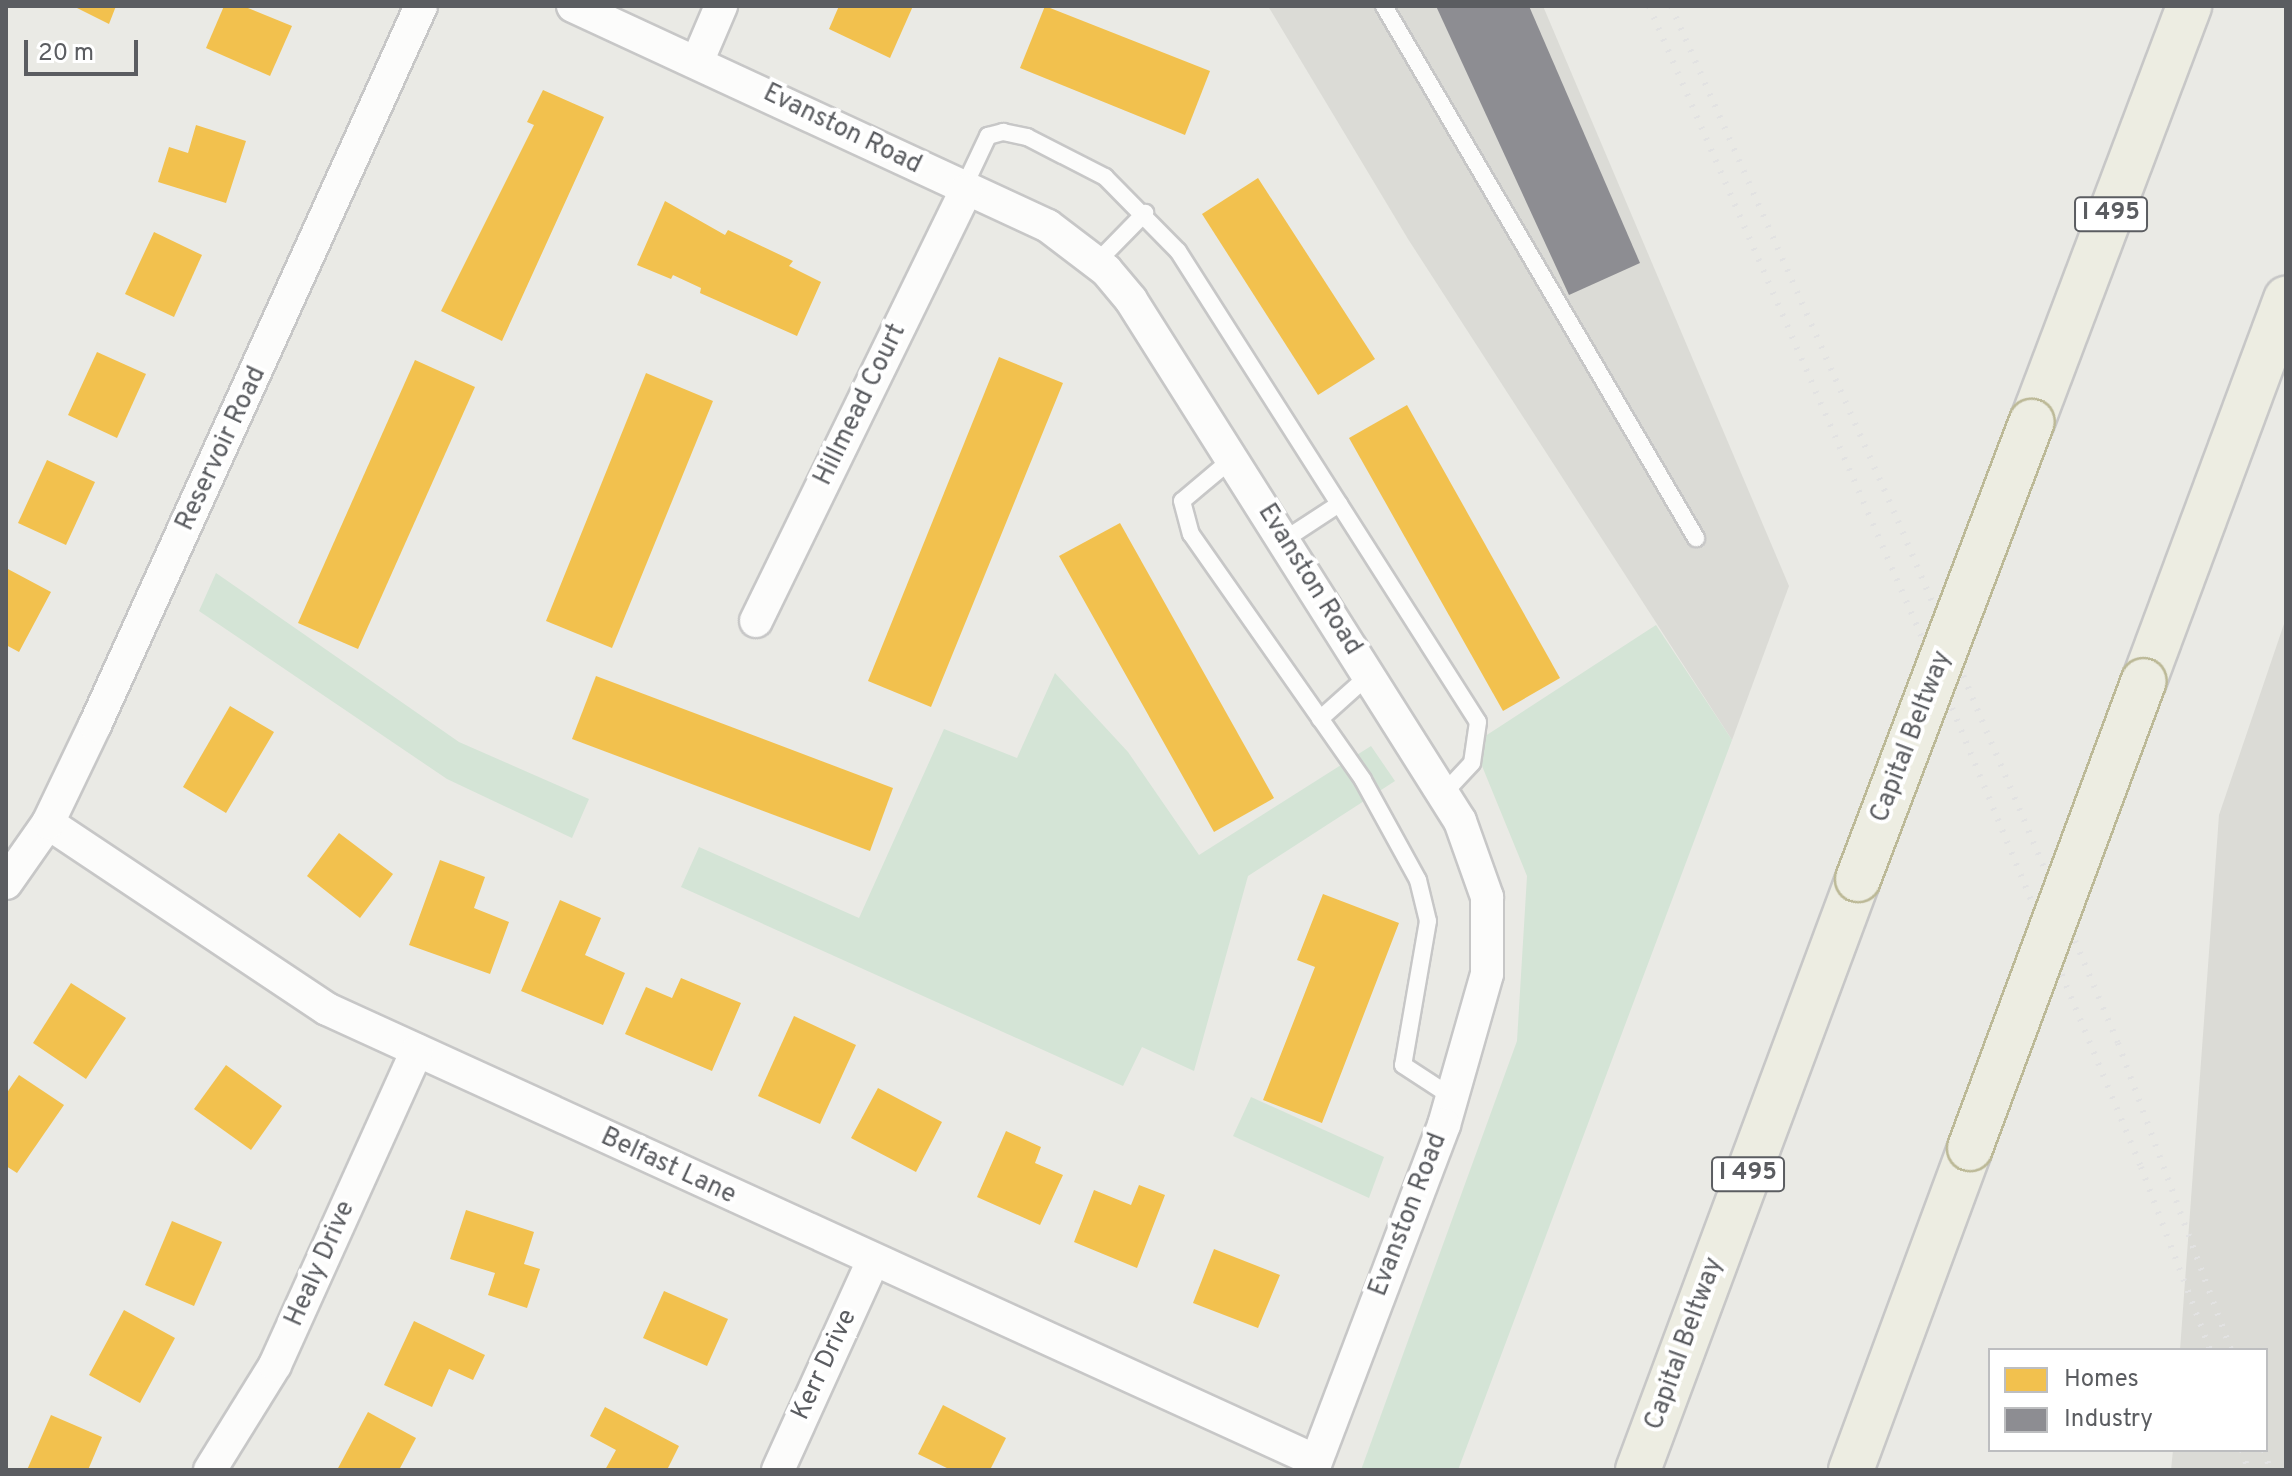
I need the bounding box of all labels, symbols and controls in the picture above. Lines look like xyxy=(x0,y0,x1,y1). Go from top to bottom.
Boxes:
scale bar xyxy=(28,24,142,74)
text: 20 m xyxy=(38,39,94,69)
street label: Evanston Road xyxy=(758,78,926,182)
road number: I 495 xyxy=(2073,194,2149,234)
street label: Hillmead Court xyxy=(808,319,914,491)
street label: Reservoir Road xyxy=(170,362,274,536)
street label: Evanston Road xyxy=(1250,499,1368,661)
street label: Capital Beltway xyxy=(1865,647,1959,827)
street label: Belfast Lane xyxy=(595,1122,741,1212)
street label: Evanston Road xyxy=(1364,1129,1454,1301)
road number: I 495 xyxy=(1710,1154,1786,1194)
street label: Healy Drive xyxy=(279,1196,363,1332)
street label: Capital Beltway xyxy=(1639,1253,1731,1435)
street label: Kerr Drive xyxy=(786,1305,864,1425)
legend xyxy=(1988,1348,2268,1452)
text: Homes xyxy=(2064,1365,2139,1395)
text: Industry xyxy=(2064,1405,2153,1435)

